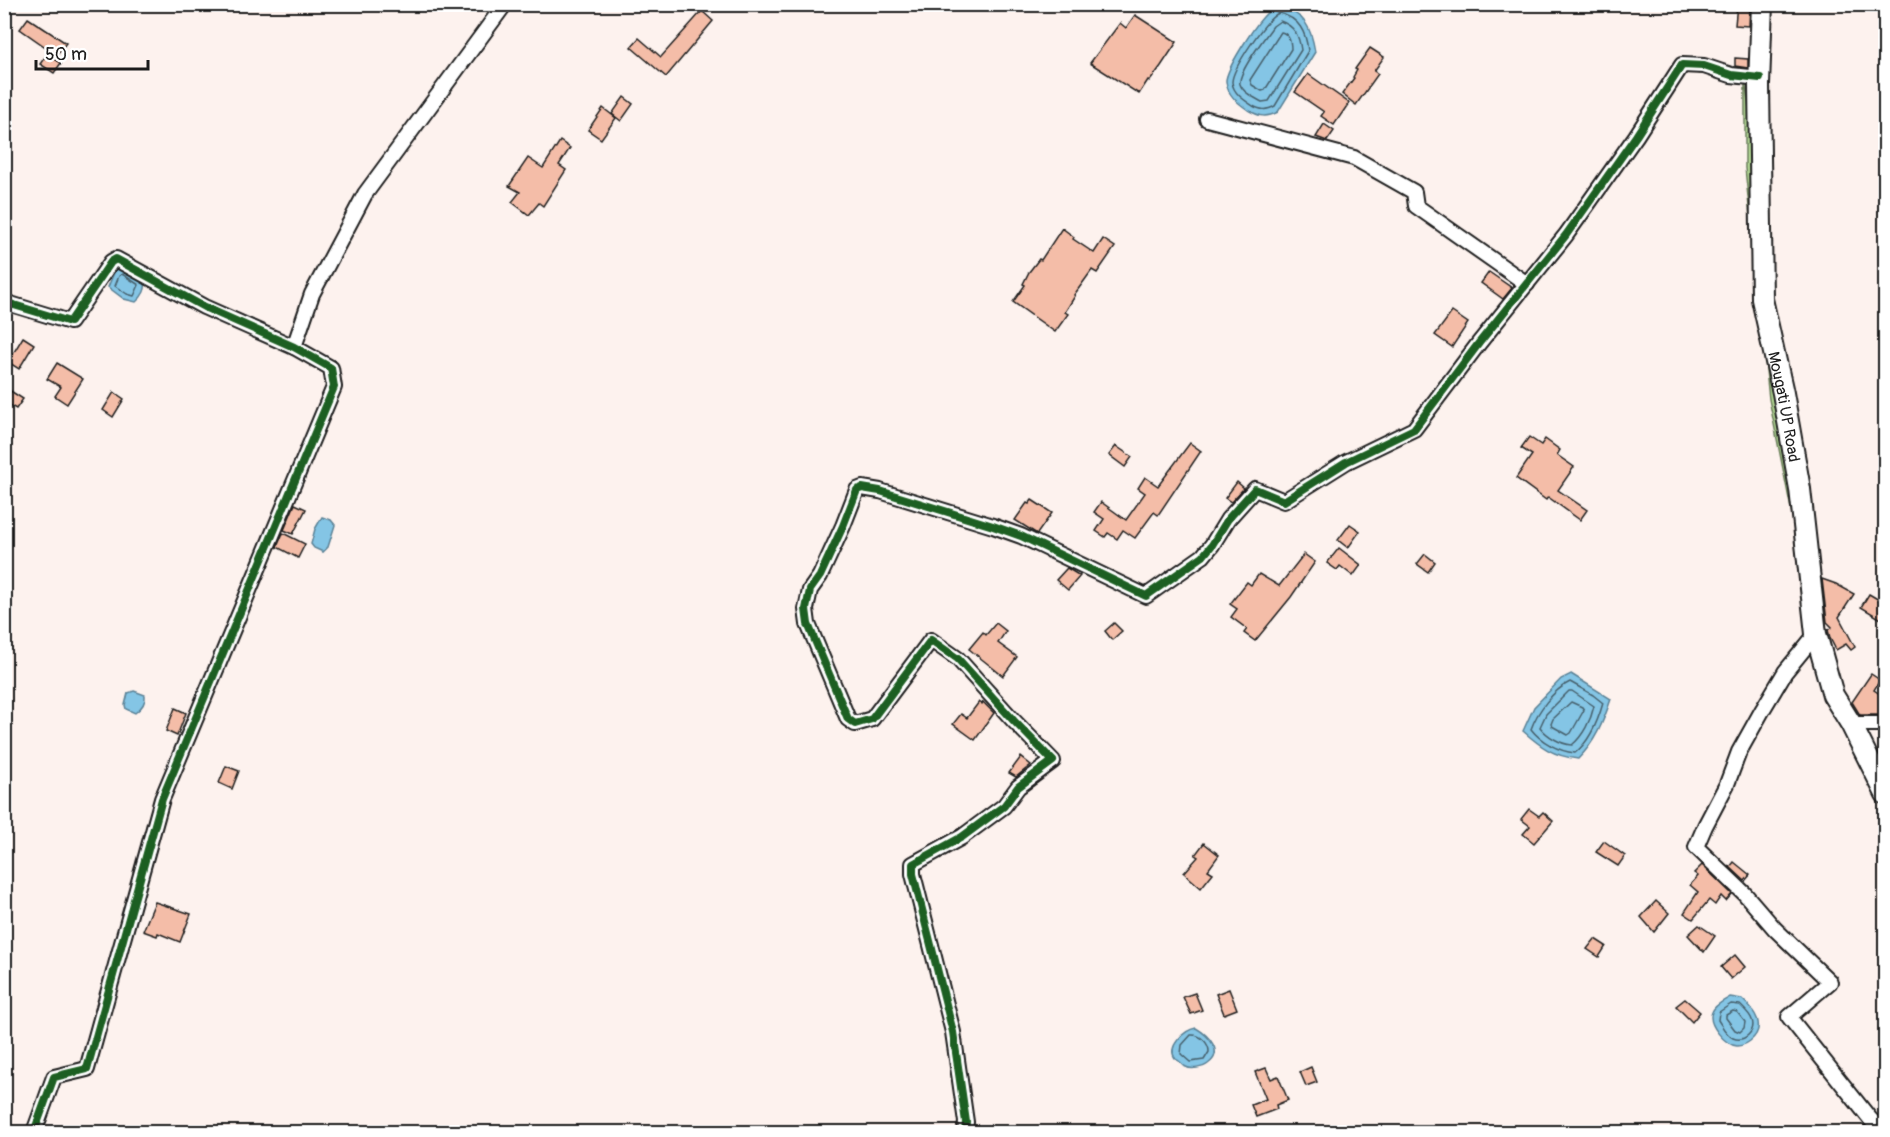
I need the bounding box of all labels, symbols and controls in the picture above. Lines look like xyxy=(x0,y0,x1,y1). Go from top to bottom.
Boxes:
scale bar xyxy=(36,33,148,71)
text: 50 m xyxy=(45,43,87,66)
street label: Mougati UP Road xyxy=(1763,350,1804,464)

